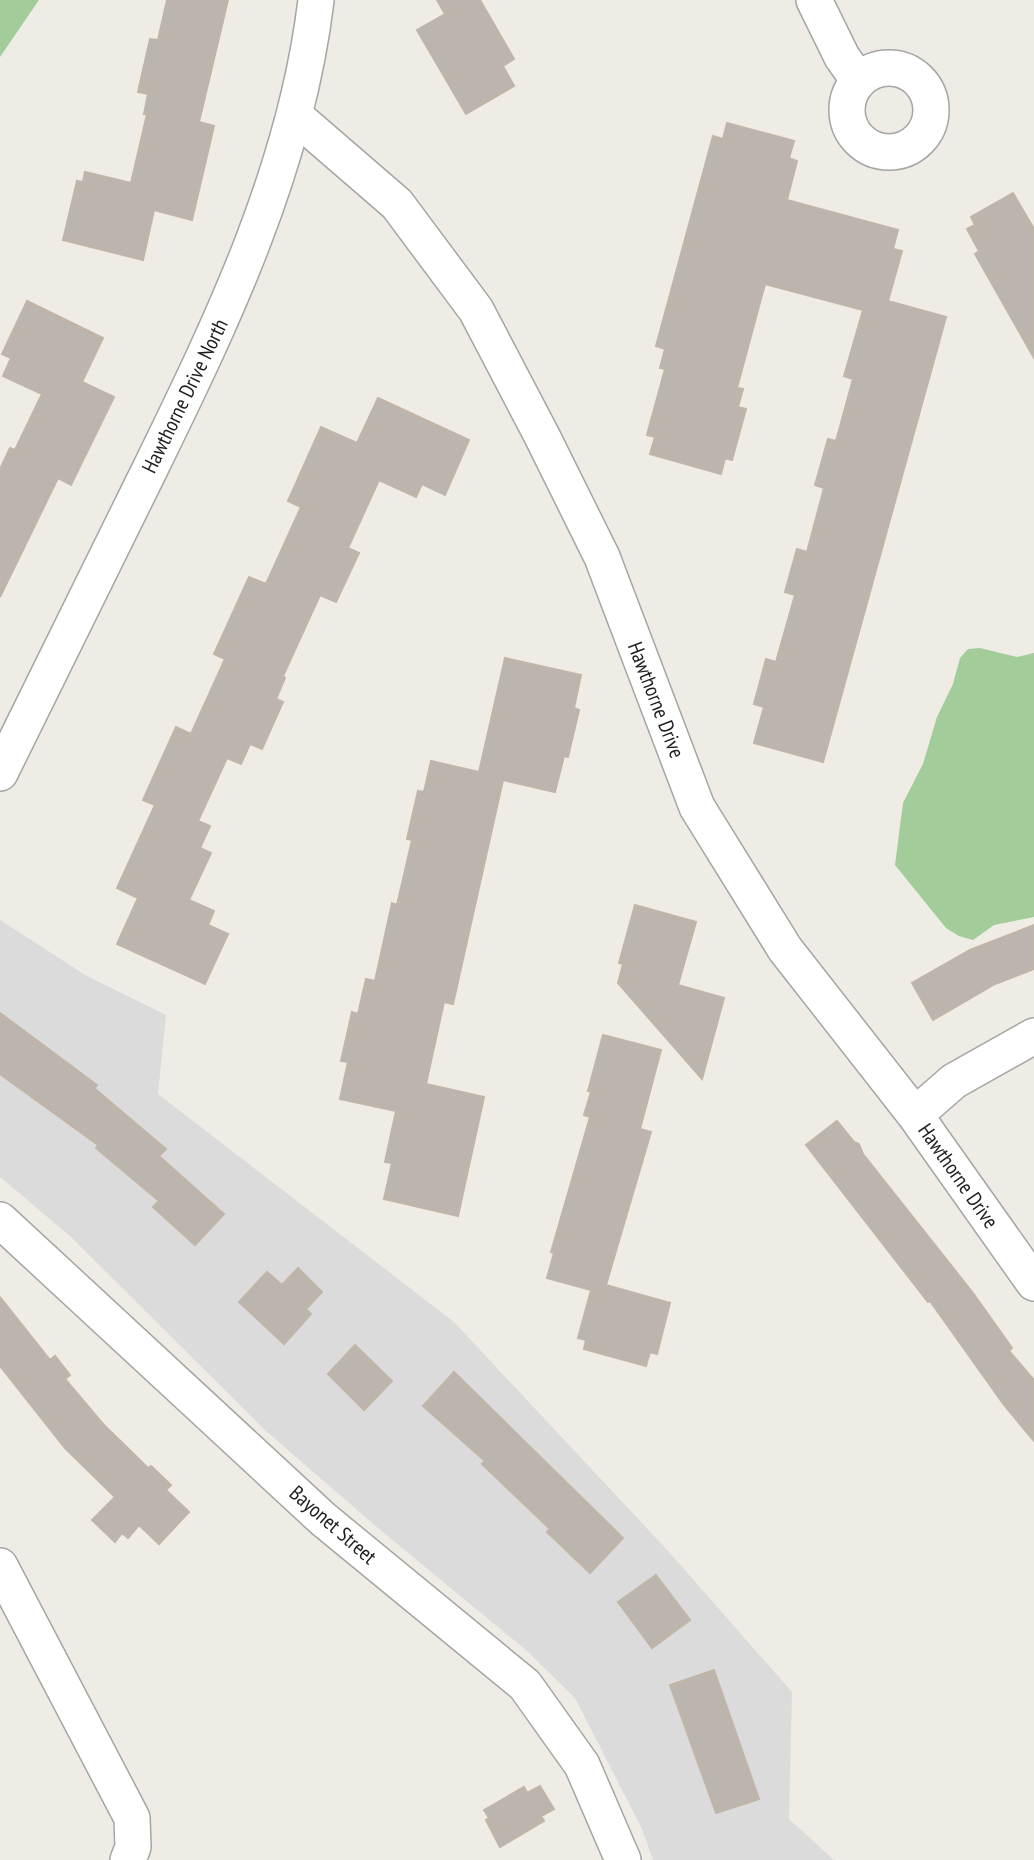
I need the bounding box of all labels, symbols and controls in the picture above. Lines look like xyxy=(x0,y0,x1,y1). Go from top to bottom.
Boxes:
street label: Hawthorne Drive North xyxy=(135,314,234,477)
street label: Hawthorne Drive xyxy=(622,638,691,762)
street label: Hawthorne Drive xyxy=(912,1118,1005,1234)
street label: Bayonet Street xyxy=(284,1479,383,1570)

